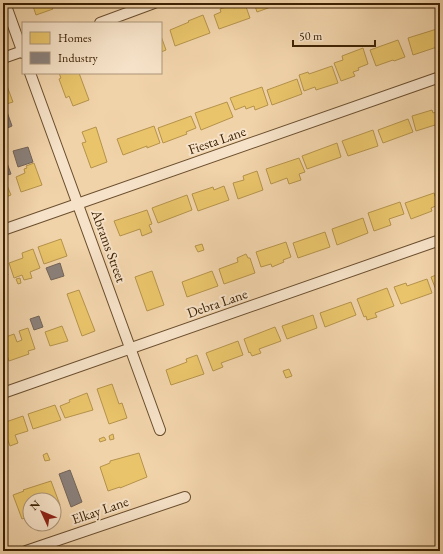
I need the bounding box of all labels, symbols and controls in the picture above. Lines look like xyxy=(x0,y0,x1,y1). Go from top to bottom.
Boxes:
legend xyxy=(22,22,162,74)
scale bar xyxy=(293,22,375,48)
text: 50 m xyxy=(299,28,323,44)
text: Homes xyxy=(58,30,92,46)
text: Industry xyxy=(58,50,98,66)
street label: Fiesta Lane xyxy=(186,122,249,158)
street label: Abrams Street xyxy=(87,206,131,285)
street label: Debra Lane xyxy=(184,284,250,322)
north arrow xyxy=(22,492,62,532)
street label: Elkay Lane xyxy=(69,492,131,528)
text: N xyxy=(27,497,43,513)

